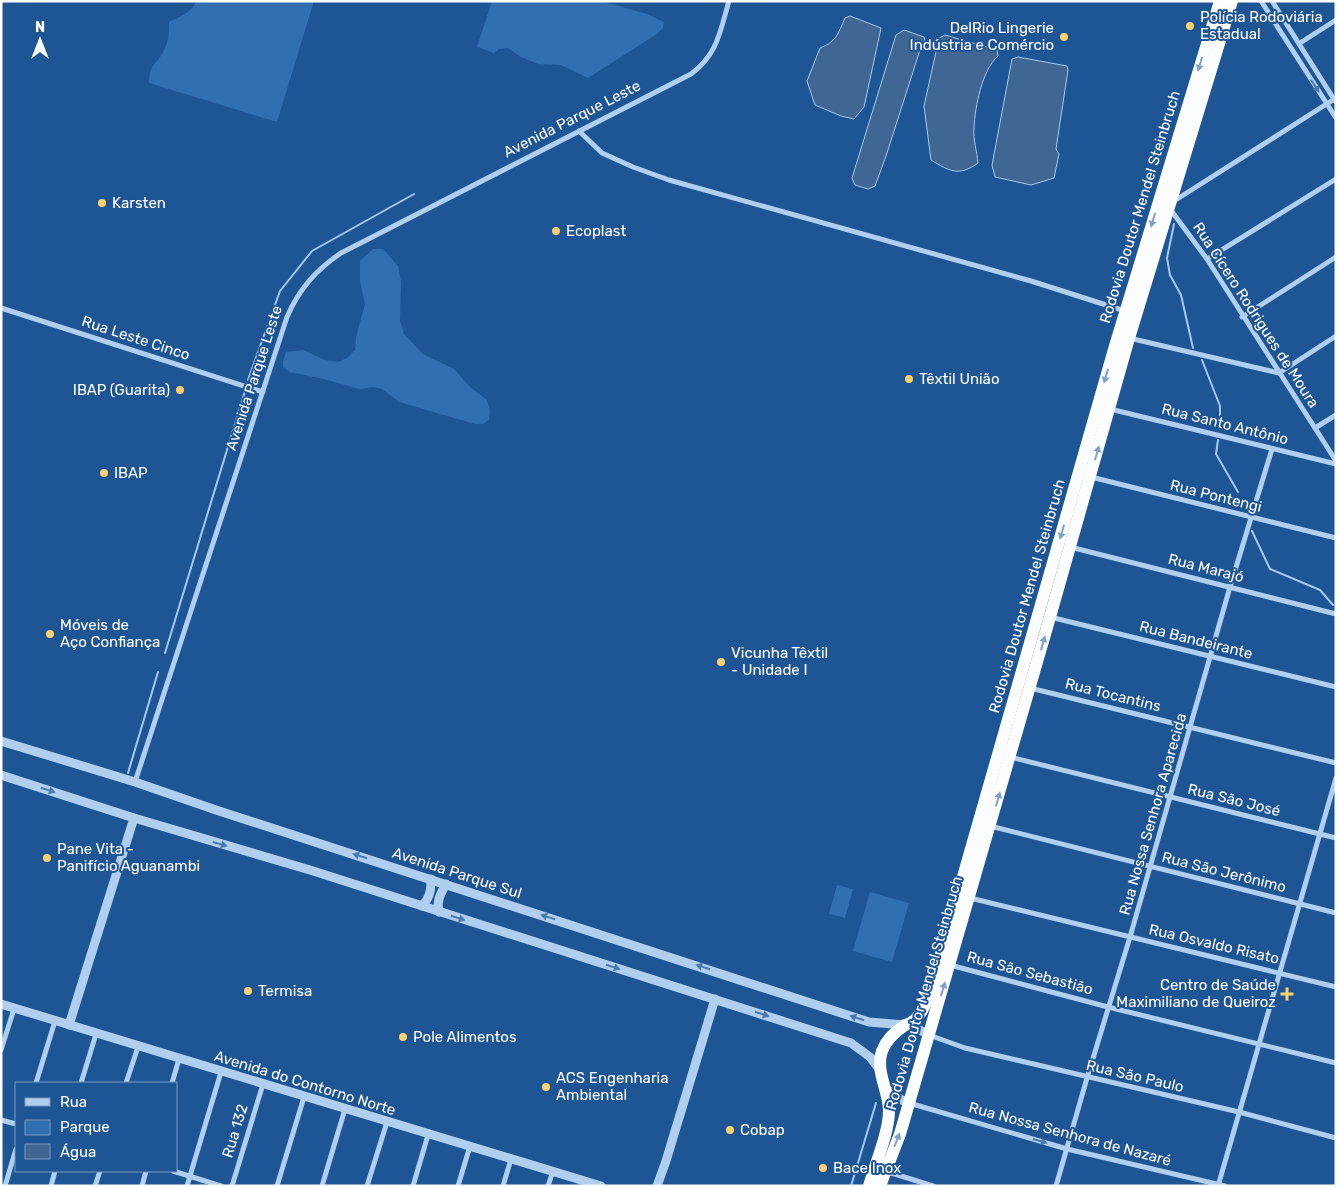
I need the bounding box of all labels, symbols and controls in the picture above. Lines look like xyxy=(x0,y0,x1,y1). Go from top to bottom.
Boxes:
place label: Polícia Rodoviária Estadual xyxy=(1200,8,1323,43)
north arrow xyxy=(15,15,65,65)
text: N xyxy=(35,19,45,36)
place label: DelRio Lingerie Indústria e Comércio xyxy=(910,19,1054,54)
marker: Polícia Rodoviária Estadual xyxy=(1184,20,1196,32)
marker: DelRio Lingerie Indústria e Comércio xyxy=(1058,31,1070,43)
one-way arrow xyxy=(1195,57,1203,72)
street label: Avenida Parque Leste xyxy=(500,77,644,161)
one-way arrow xyxy=(1311,80,1320,93)
street label: Rodovia Doutor Mendel Steinbruch xyxy=(1096,88,1184,326)
place label: Karsten xyxy=(112,194,166,212)
marker: Karsten xyxy=(96,197,108,209)
one-way arrow xyxy=(1148,213,1156,228)
street label: Rua Cícero Rodrigues de Moura xyxy=(1189,219,1323,411)
place label: Ecoplast xyxy=(566,222,626,240)
marker: Ecoplast xyxy=(550,225,562,237)
street label: Avenida Parque Leste xyxy=(222,303,286,453)
street label: Rua Leste Cinco xyxy=(80,312,192,364)
one-way arrow xyxy=(1102,368,1110,383)
place label: Têxtil União xyxy=(919,370,1000,388)
marker: Têxtil União xyxy=(903,373,915,385)
place label: IBAP (Guarita) xyxy=(73,381,170,399)
marker: IBAP (Guarita) xyxy=(174,384,186,396)
street label: Rua Santo Antônio xyxy=(1160,400,1290,448)
one-way arrow xyxy=(1093,445,1101,460)
place label: IBAP xyxy=(114,464,148,482)
marker: IBAP xyxy=(98,467,110,479)
street label: Rua Pontengi xyxy=(1168,476,1264,516)
street label: Rodovia Doutor Mendel Steinbruch xyxy=(985,477,1069,715)
one-way arrow xyxy=(1057,525,1065,540)
street label: Rua Marajó xyxy=(1166,550,1246,586)
place label: Móveis de Aço Confiança xyxy=(60,616,160,651)
street label: Rua Bandeirante xyxy=(1137,617,1255,663)
marker: Móveis de Aço Confiança xyxy=(44,628,56,640)
one-way arrow xyxy=(1039,635,1047,650)
place label: Vicunha Têxtil - Unidade I xyxy=(731,644,828,679)
marker: Vicunha Têxtil - Unidade I xyxy=(715,656,727,668)
street label: Rua Tocantins xyxy=(1063,674,1163,716)
street label: Rua Nossa Senhora Aparecida xyxy=(1116,711,1190,917)
street label: Rua São José xyxy=(1186,780,1282,820)
one-way arrow xyxy=(40,787,55,795)
one-way arrow xyxy=(994,791,1002,806)
place label: Pane Vita - Panifício Aguanambi xyxy=(57,840,200,875)
one-way arrow xyxy=(212,840,227,848)
street label: Avenida Parque Sul xyxy=(390,844,524,902)
street label: Rua São Jerônimo xyxy=(1160,848,1288,896)
marker: Pane Vita - Panifício Aguanambi xyxy=(41,852,53,864)
one-way arrow xyxy=(353,852,368,859)
street label: Rodovia Doutor Mendel Steinbruch xyxy=(882,874,966,1112)
one-way arrow xyxy=(541,912,556,920)
one-way arrow xyxy=(451,914,466,922)
street label: Rua Osvaldo Risato xyxy=(1147,920,1281,968)
street label: Rua São Sebastião xyxy=(965,948,1095,998)
one-way arrow xyxy=(606,963,621,971)
one-way arrow xyxy=(695,963,710,971)
place label: Centro de Saúde Maximiliano de Queiroz xyxy=(1116,976,1276,1011)
one-way arrow xyxy=(940,981,947,996)
place label: Termisa xyxy=(258,982,312,1000)
marker: Termisa xyxy=(242,985,254,997)
marker: Centro de Saúde Maximiliano de Queiroz xyxy=(1280,987,1294,1001)
one-way arrow xyxy=(754,1011,769,1018)
one-way arrow xyxy=(849,1014,864,1022)
place label: Pole Alimentos xyxy=(413,1028,517,1046)
marker: Pole Alimentos xyxy=(397,1031,409,1043)
street label: Avenida do Contorno Norte xyxy=(212,1047,398,1119)
street label: Rua São Paulo xyxy=(1084,1056,1186,1096)
place label: ACS Engenharia Ambiental xyxy=(556,1069,669,1104)
marker: ACS Engenharia Ambiental xyxy=(540,1081,552,1093)
legend xyxy=(15,1082,178,1172)
text: Rua xyxy=(60,1093,87,1111)
street label: Rua Nossa Senhora de Nazaré xyxy=(967,1098,1173,1170)
street label: Rua 132 xyxy=(218,1102,252,1160)
text: Parque xyxy=(60,1118,110,1136)
place label: Cobap xyxy=(740,1121,785,1139)
marker: Cobap xyxy=(724,1124,736,1136)
one-way arrow xyxy=(894,1133,902,1147)
one-way arrow xyxy=(1033,1137,1048,1145)
text: Água xyxy=(60,1143,96,1161)
place label: Bace Inox xyxy=(833,1159,901,1177)
marker: Bace Inox xyxy=(817,1162,829,1174)

